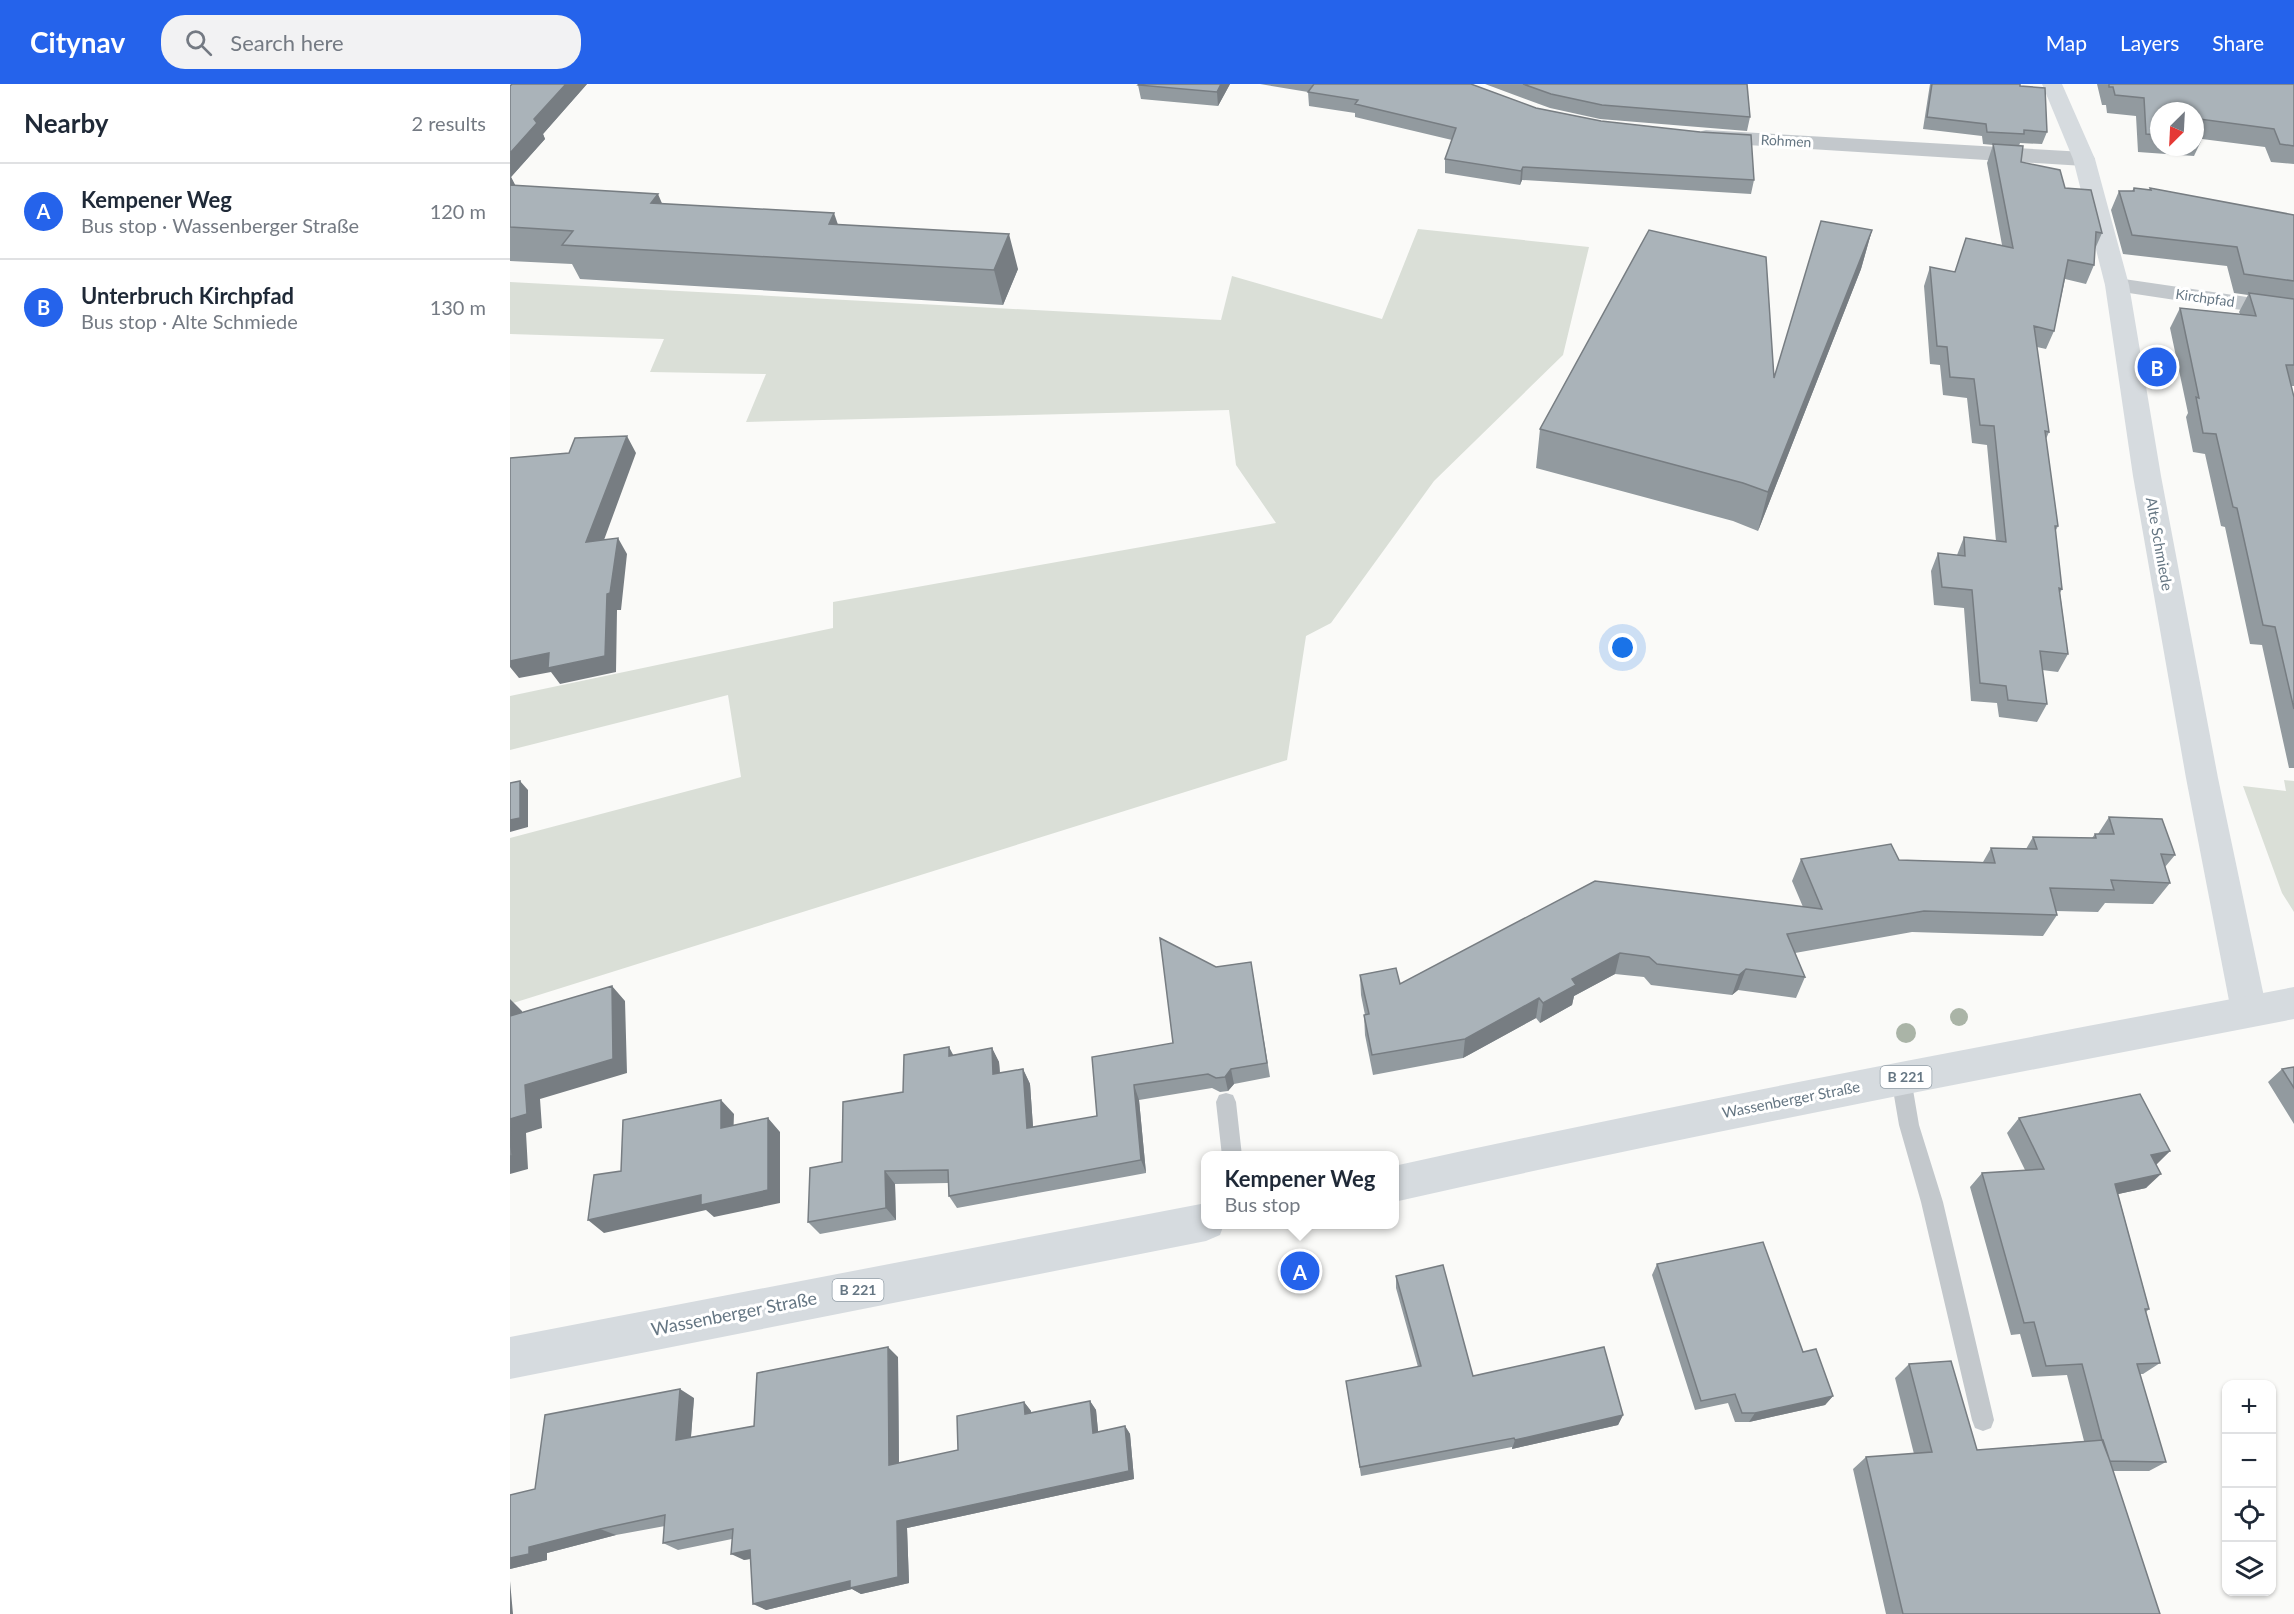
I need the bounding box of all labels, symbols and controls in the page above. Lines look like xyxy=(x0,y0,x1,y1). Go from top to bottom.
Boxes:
search box xyxy=(161,15,581,69)
text: Citynav xyxy=(30,25,125,59)
icon: search xyxy=(182,26,215,59)
text: Search here xyxy=(230,29,344,56)
text: Map xyxy=(2046,30,2087,55)
text: Layers xyxy=(2120,30,2179,55)
text: Share xyxy=(2212,30,2264,55)
north arrow xyxy=(2150,102,2204,156)
text: Nearby xyxy=(24,107,109,139)
text: 2 results xyxy=(411,111,486,135)
street label: Rohmen xyxy=(1760,131,1812,150)
text: Kempener Weg xyxy=(81,186,232,213)
text: A xyxy=(37,199,50,223)
text: 120 m xyxy=(430,199,486,223)
text: Bus stop · Wassenberger Straße xyxy=(81,213,359,237)
text: Unterbruch Kirchpfad xyxy=(81,282,294,309)
street label: Kirchpfad xyxy=(2175,285,2236,310)
text: B xyxy=(37,295,50,319)
text: 130 m xyxy=(430,295,486,319)
text: Bus stop · Alte Schmiede xyxy=(81,309,298,333)
pin: B xyxy=(2138,344,2176,390)
street label: Alte Schmiede xyxy=(2143,496,2177,592)
your location xyxy=(1608,633,1637,662)
road number: B 221 xyxy=(1880,1066,1932,1088)
street label: Wassenberger Straße xyxy=(1720,1077,1861,1121)
popup xyxy=(1201,1151,1399,1229)
text: Kempener Weg xyxy=(1225,1165,1375,1192)
text: Bus stop xyxy=(1225,1192,1301,1216)
pin: A xyxy=(1280,1248,1320,1294)
road number: B 221 xyxy=(832,1279,884,1301)
street label: Wassenberger Straße xyxy=(649,1286,818,1340)
map controls xyxy=(2222,1380,2276,1596)
button: + xyxy=(2222,1380,2276,1434)
button: − xyxy=(2222,1434,2276,1488)
button: locate xyxy=(2222,1488,2276,1542)
button: layers xyxy=(2222,1542,2276,1596)

